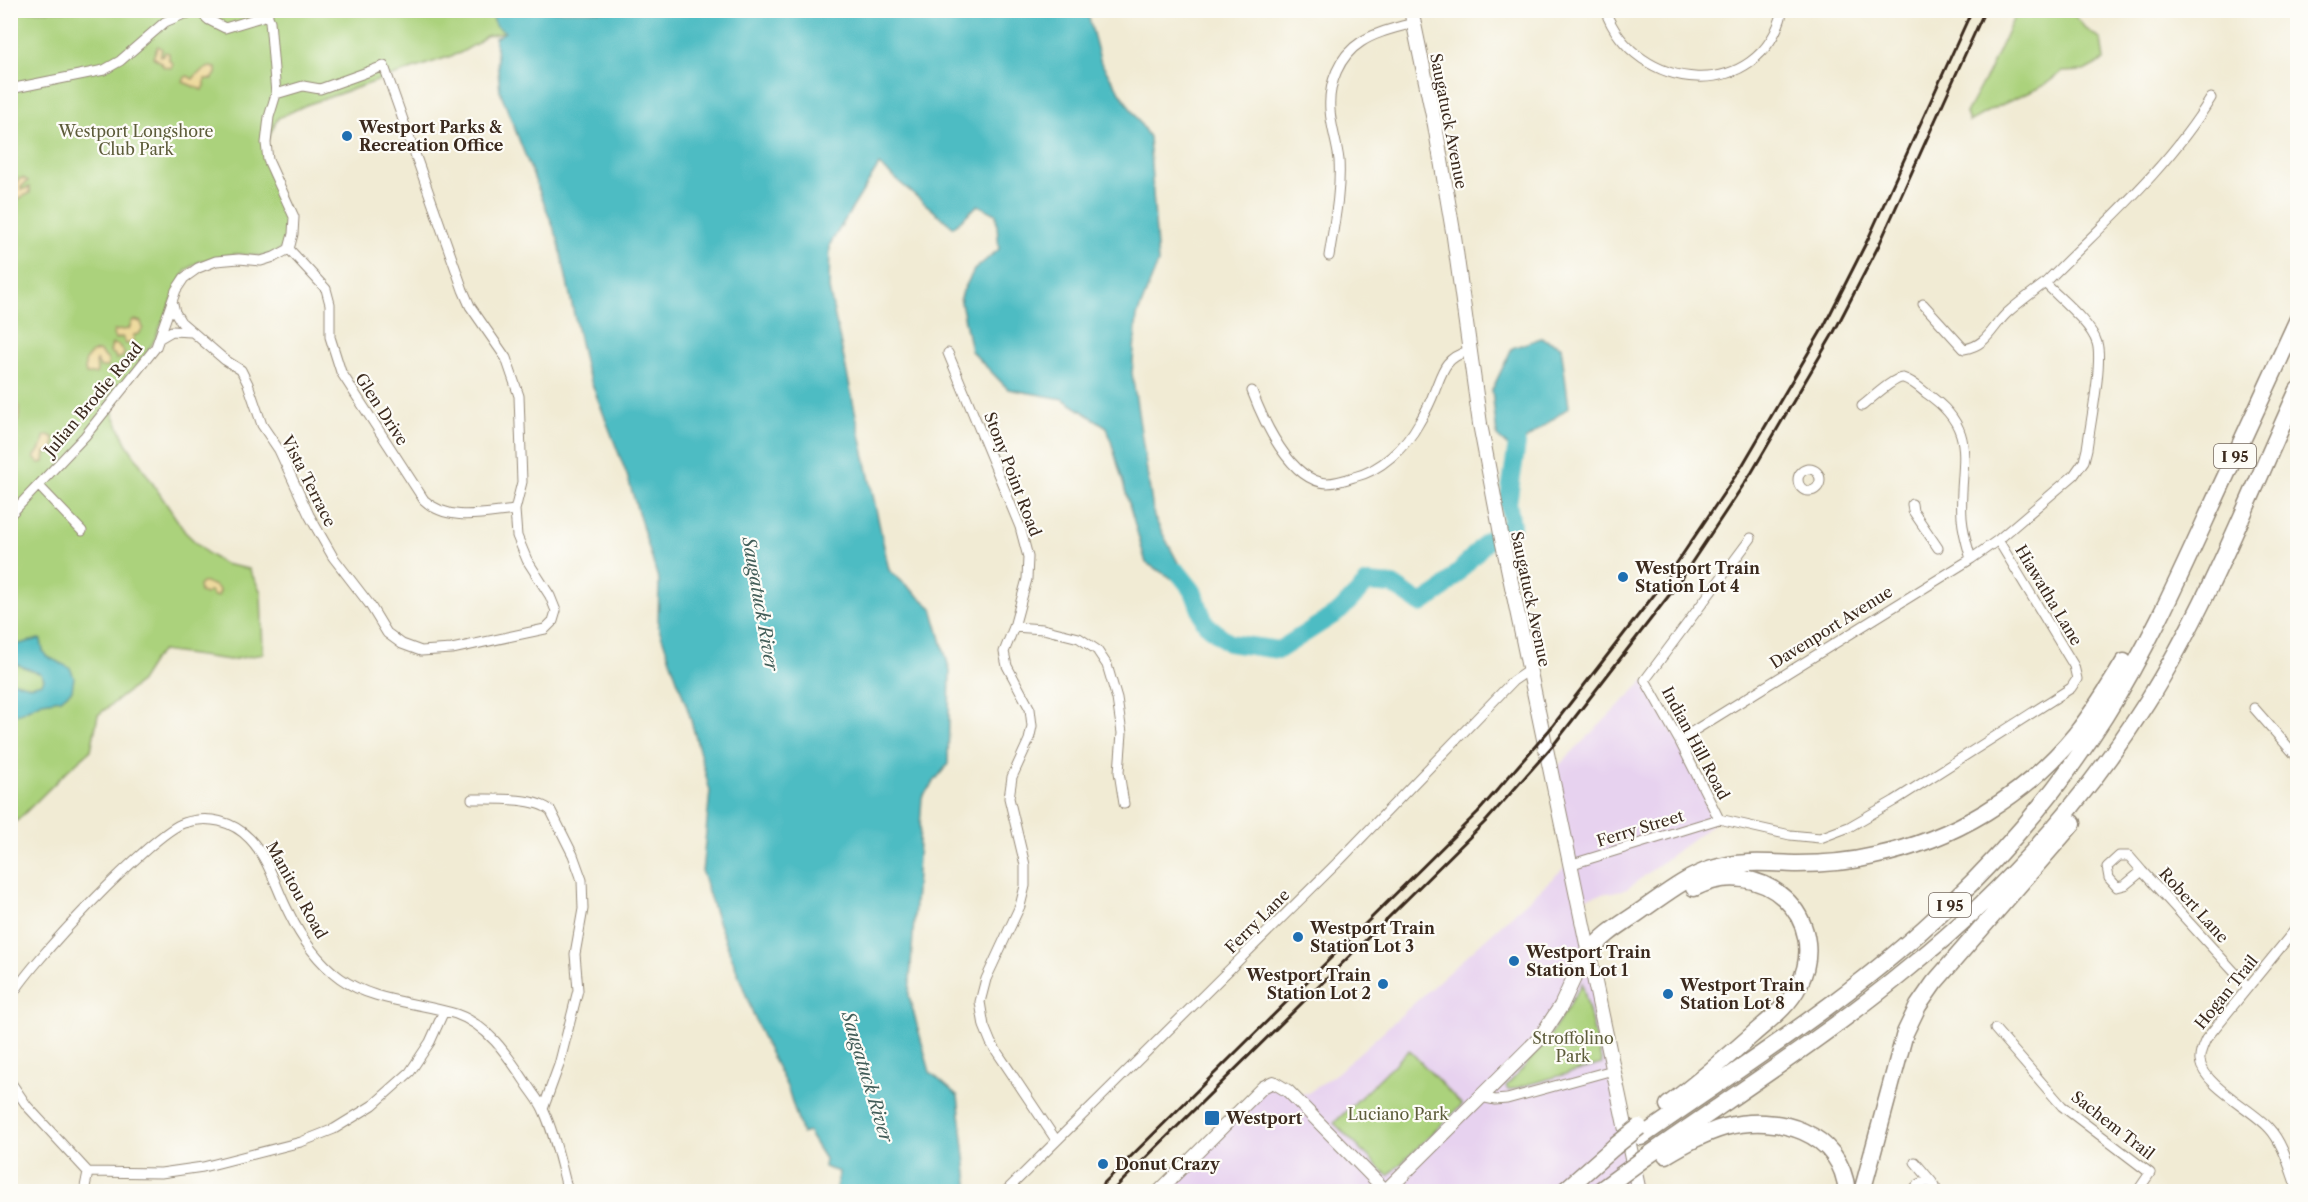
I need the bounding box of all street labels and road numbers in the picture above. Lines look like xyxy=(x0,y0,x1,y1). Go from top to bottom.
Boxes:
street label: Saugatuck Avenue xyxy=(1426,51,1472,191)
street label: Julian Brodie Road xyxy=(38,338,147,462)
street label: Glen Drive xyxy=(351,369,413,449)
street label: Stony Point Road xyxy=(980,409,1046,539)
street label: Vista Terrace xyxy=(277,431,341,530)
road number: I 95 xyxy=(2214,444,2256,468)
street label: Saugatuck Avenue xyxy=(1507,529,1555,669)
street label: Hiawatha Lane xyxy=(2011,541,2087,649)
street label: Davenport Avenue xyxy=(1766,581,1896,673)
street label: Indian Hill Road xyxy=(1658,683,1734,803)
street label: Ferry Street xyxy=(1594,805,1686,851)
street label: Manitou Road xyxy=(262,838,332,943)
street label: Robert Lane xyxy=(2155,863,2233,947)
street label: Ferry Lane xyxy=(1221,885,1293,957)
road number: I 95 xyxy=(1929,893,1971,917)
street label: Hogan Trail xyxy=(2190,951,2262,1033)
street label: Sachem Trail xyxy=(2068,1086,2159,1164)

